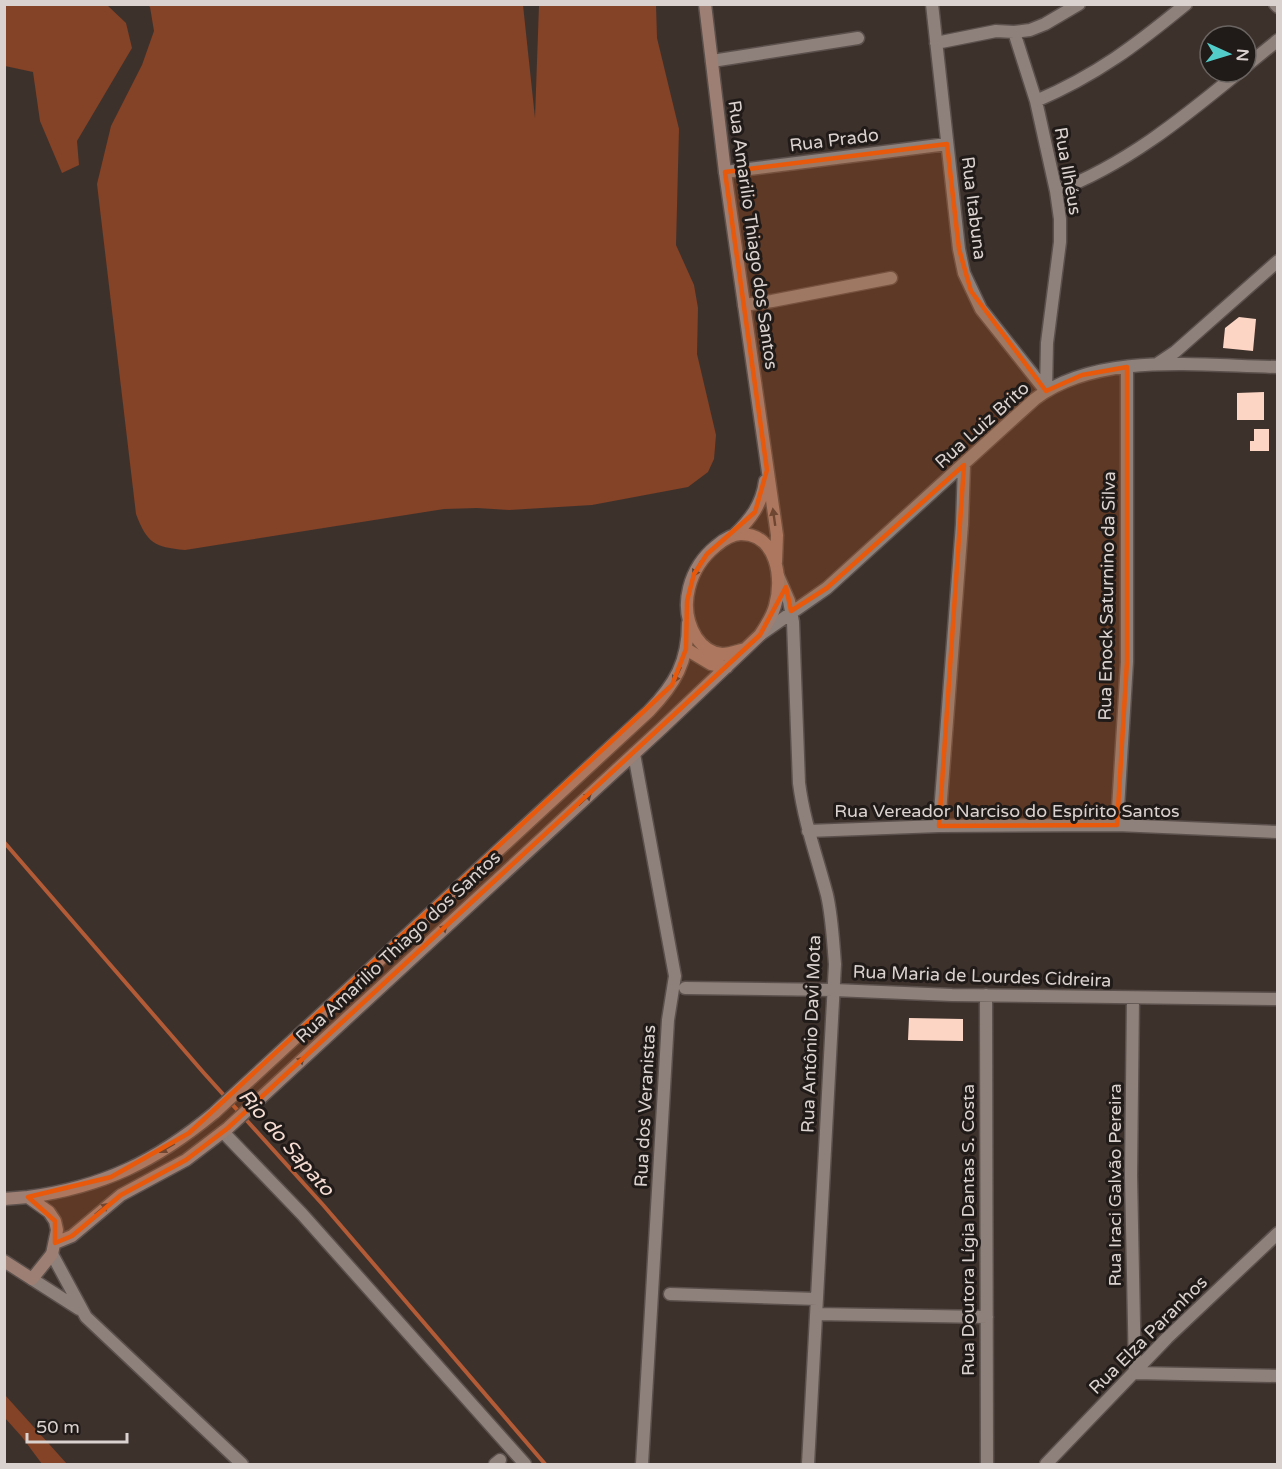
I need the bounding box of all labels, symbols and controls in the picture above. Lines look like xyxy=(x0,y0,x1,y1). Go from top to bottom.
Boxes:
north arrow xyxy=(1198,24,1258,84)
text: N xyxy=(1232,48,1252,62)
street label: Rua Amarilio Thiago dos Santos xyxy=(723,99,783,371)
street label: Rua Prado xyxy=(788,124,880,156)
street label: Rua Ilhéus xyxy=(1049,125,1087,217)
street label: Rua Itabuna xyxy=(957,155,991,261)
street label: Rua Luiz Brito xyxy=(930,377,1034,473)
street label: Rua Enock Saturnino da Silva xyxy=(1094,471,1120,721)
one-way arrow xyxy=(770,507,779,526)
one-way arrow xyxy=(692,561,702,578)
one-way arrow xyxy=(672,667,681,684)
one-way arrow xyxy=(577,793,592,806)
street label: Rua Vereador Narciso do Espírito Santos xyxy=(834,800,1180,822)
street label: Rua Amarilio Thiago dos Santos xyxy=(291,846,505,1048)
one-way arrow xyxy=(434,924,449,938)
street label: Rua Antônio Davi Mota xyxy=(797,934,825,1134)
street label: Rua Maria de Lourdes Cidreira xyxy=(852,960,1112,992)
street label: Rua dos Veranistas xyxy=(630,1024,660,1188)
one-way arrow xyxy=(290,1057,305,1070)
street label: Rua Iraci Galvão Pereira xyxy=(1104,1083,1126,1287)
street label: Rua Doutora Lígia Dantas S. Costa xyxy=(957,1084,979,1376)
water label: Rio do Sapato xyxy=(233,1085,339,1202)
one-way arrow xyxy=(158,1143,175,1153)
one-way arrow xyxy=(94,1203,110,1216)
street label: Rua Elza Paranhos xyxy=(1084,1271,1212,1399)
scale bar xyxy=(27,1406,128,1444)
text: 50 m xyxy=(36,1416,80,1438)

